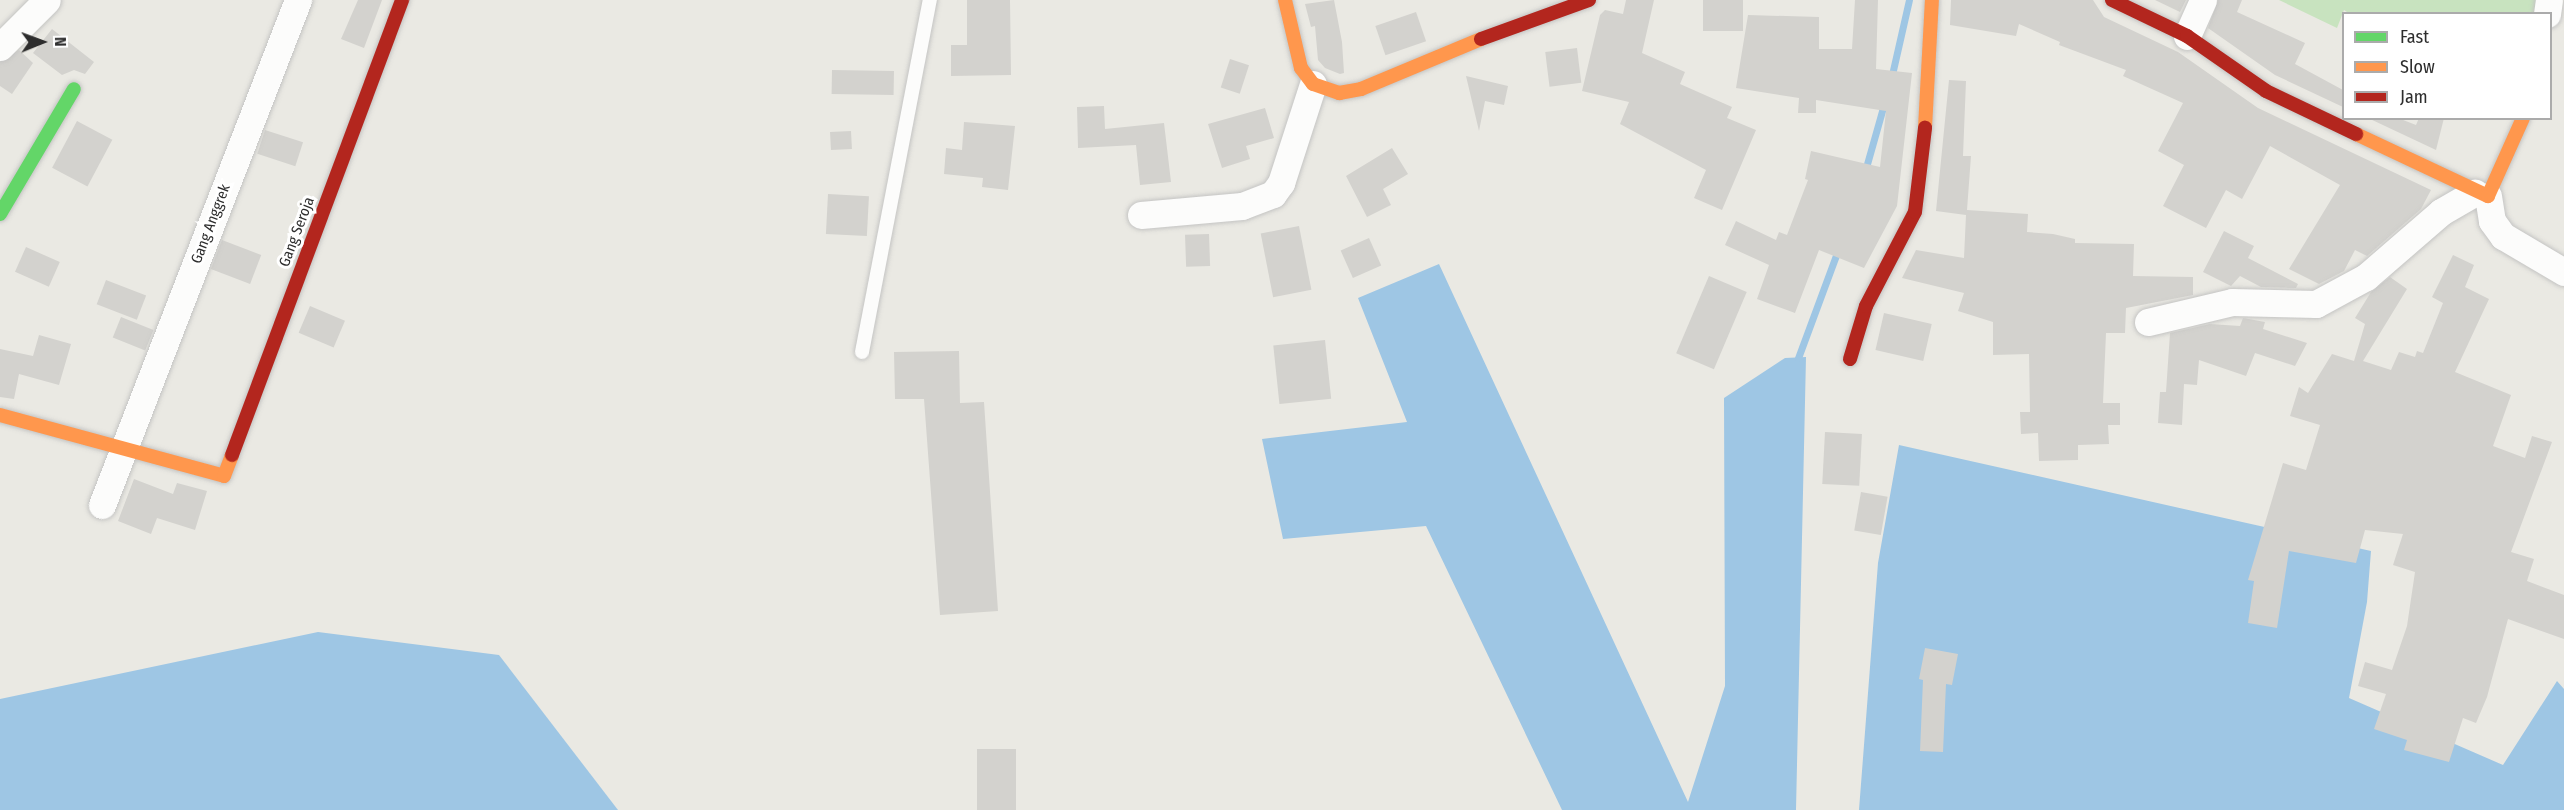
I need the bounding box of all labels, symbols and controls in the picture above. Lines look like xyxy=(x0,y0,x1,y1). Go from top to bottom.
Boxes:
north arrow xyxy=(12,12,72,72)
legend xyxy=(2342,12,2552,120)
text: Fast xyxy=(2400,26,2429,48)
text: N xyxy=(51,37,70,47)
text: Slow xyxy=(2400,56,2435,78)
text: Jam xyxy=(2400,86,2428,108)
street label: Gang Anggrek xyxy=(188,182,234,266)
street label: Gang Seroja xyxy=(275,195,319,269)

